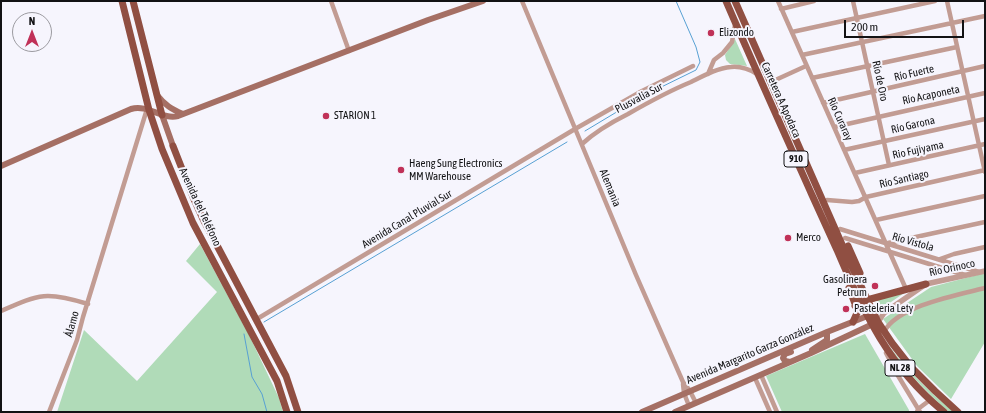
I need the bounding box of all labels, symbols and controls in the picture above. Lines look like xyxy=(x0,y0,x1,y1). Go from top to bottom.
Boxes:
north arrow xyxy=(12,12,52,52)
scale bar xyxy=(846,12,966,38)
text: N xyxy=(29,15,35,27)
text: 200 m xyxy=(851,20,878,34)
place label: Elizondo xyxy=(719,26,754,40)
marker: Elizondo xyxy=(706,28,716,38)
street label: Río de Oro xyxy=(869,59,891,103)
street label: Carretera A Apodaca xyxy=(758,60,804,140)
street label: Río Fuerte xyxy=(893,62,935,84)
street label: Plusvalia Sur xyxy=(613,80,665,116)
street label: Río Acaponeta xyxy=(901,82,961,108)
street label: Río Curaray xyxy=(825,95,855,143)
place label: STARION 1 xyxy=(334,109,376,123)
marker: STARION 1 xyxy=(321,111,331,121)
street label: Río Garona xyxy=(890,114,936,136)
street label: Rio Fujiyama xyxy=(891,138,945,162)
road number: 910 xyxy=(784,151,808,167)
place label: Haeng Sung Electronics MM Warehouse xyxy=(409,157,502,183)
marker: Haeng Sung Electronics MM Warehouse xyxy=(396,165,406,175)
street label: Avenida del Teléfono xyxy=(176,166,224,248)
street label: Alemania xyxy=(597,167,623,209)
street label: Río Santiago xyxy=(878,167,930,191)
street label: Avenida Canal Pluvial Sur xyxy=(360,187,454,251)
street label: Río Vistola xyxy=(891,230,935,254)
place label: Merco xyxy=(796,231,821,245)
marker: Merco xyxy=(783,233,793,243)
street label: Río Orinoco xyxy=(928,257,976,279)
place label: Gasolinera Petrum xyxy=(823,273,867,299)
marker: Gasolinera Petrum xyxy=(870,281,880,291)
place label: Pasteleria Lety xyxy=(854,302,913,316)
marker: Pasteleria Lety xyxy=(841,304,851,314)
street label: Álamo xyxy=(62,309,82,339)
street label: Avenida Margarito Garza González xyxy=(684,321,816,387)
road number: NL 28 xyxy=(885,360,915,376)

